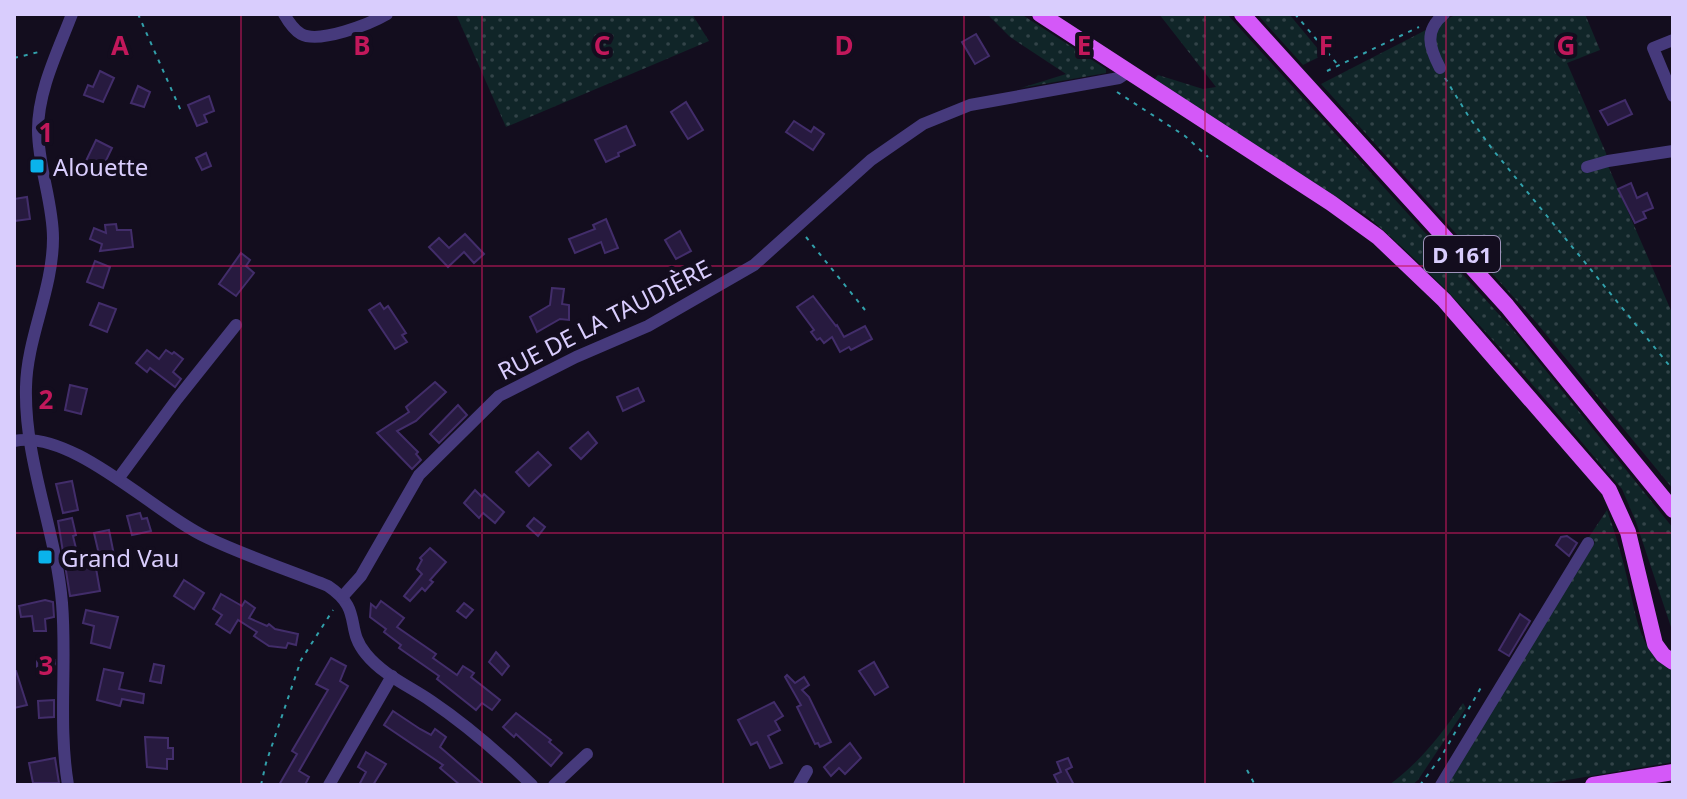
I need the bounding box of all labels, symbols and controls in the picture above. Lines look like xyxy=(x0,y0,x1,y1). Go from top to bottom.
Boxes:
text: A xyxy=(111,27,129,63)
text: B xyxy=(353,27,371,63)
text: C xyxy=(594,27,610,63)
text: D xyxy=(834,27,854,63)
text: E xyxy=(1077,27,1091,63)
text: F xyxy=(1319,27,1333,63)
text: G xyxy=(1557,27,1575,63)
text: 1 xyxy=(39,114,53,150)
place label: Alouette xyxy=(53,150,148,183)
marker: Alouette xyxy=(28,157,46,175)
road number: D 161 xyxy=(1424,236,1500,272)
street label: RUE DE LA TAUDIÈRE xyxy=(492,251,716,387)
text: 2 xyxy=(39,381,54,417)
place label: Grand Vau xyxy=(61,541,179,574)
marker: Grand Vau xyxy=(36,548,54,566)
text: 3 xyxy=(39,647,53,683)

